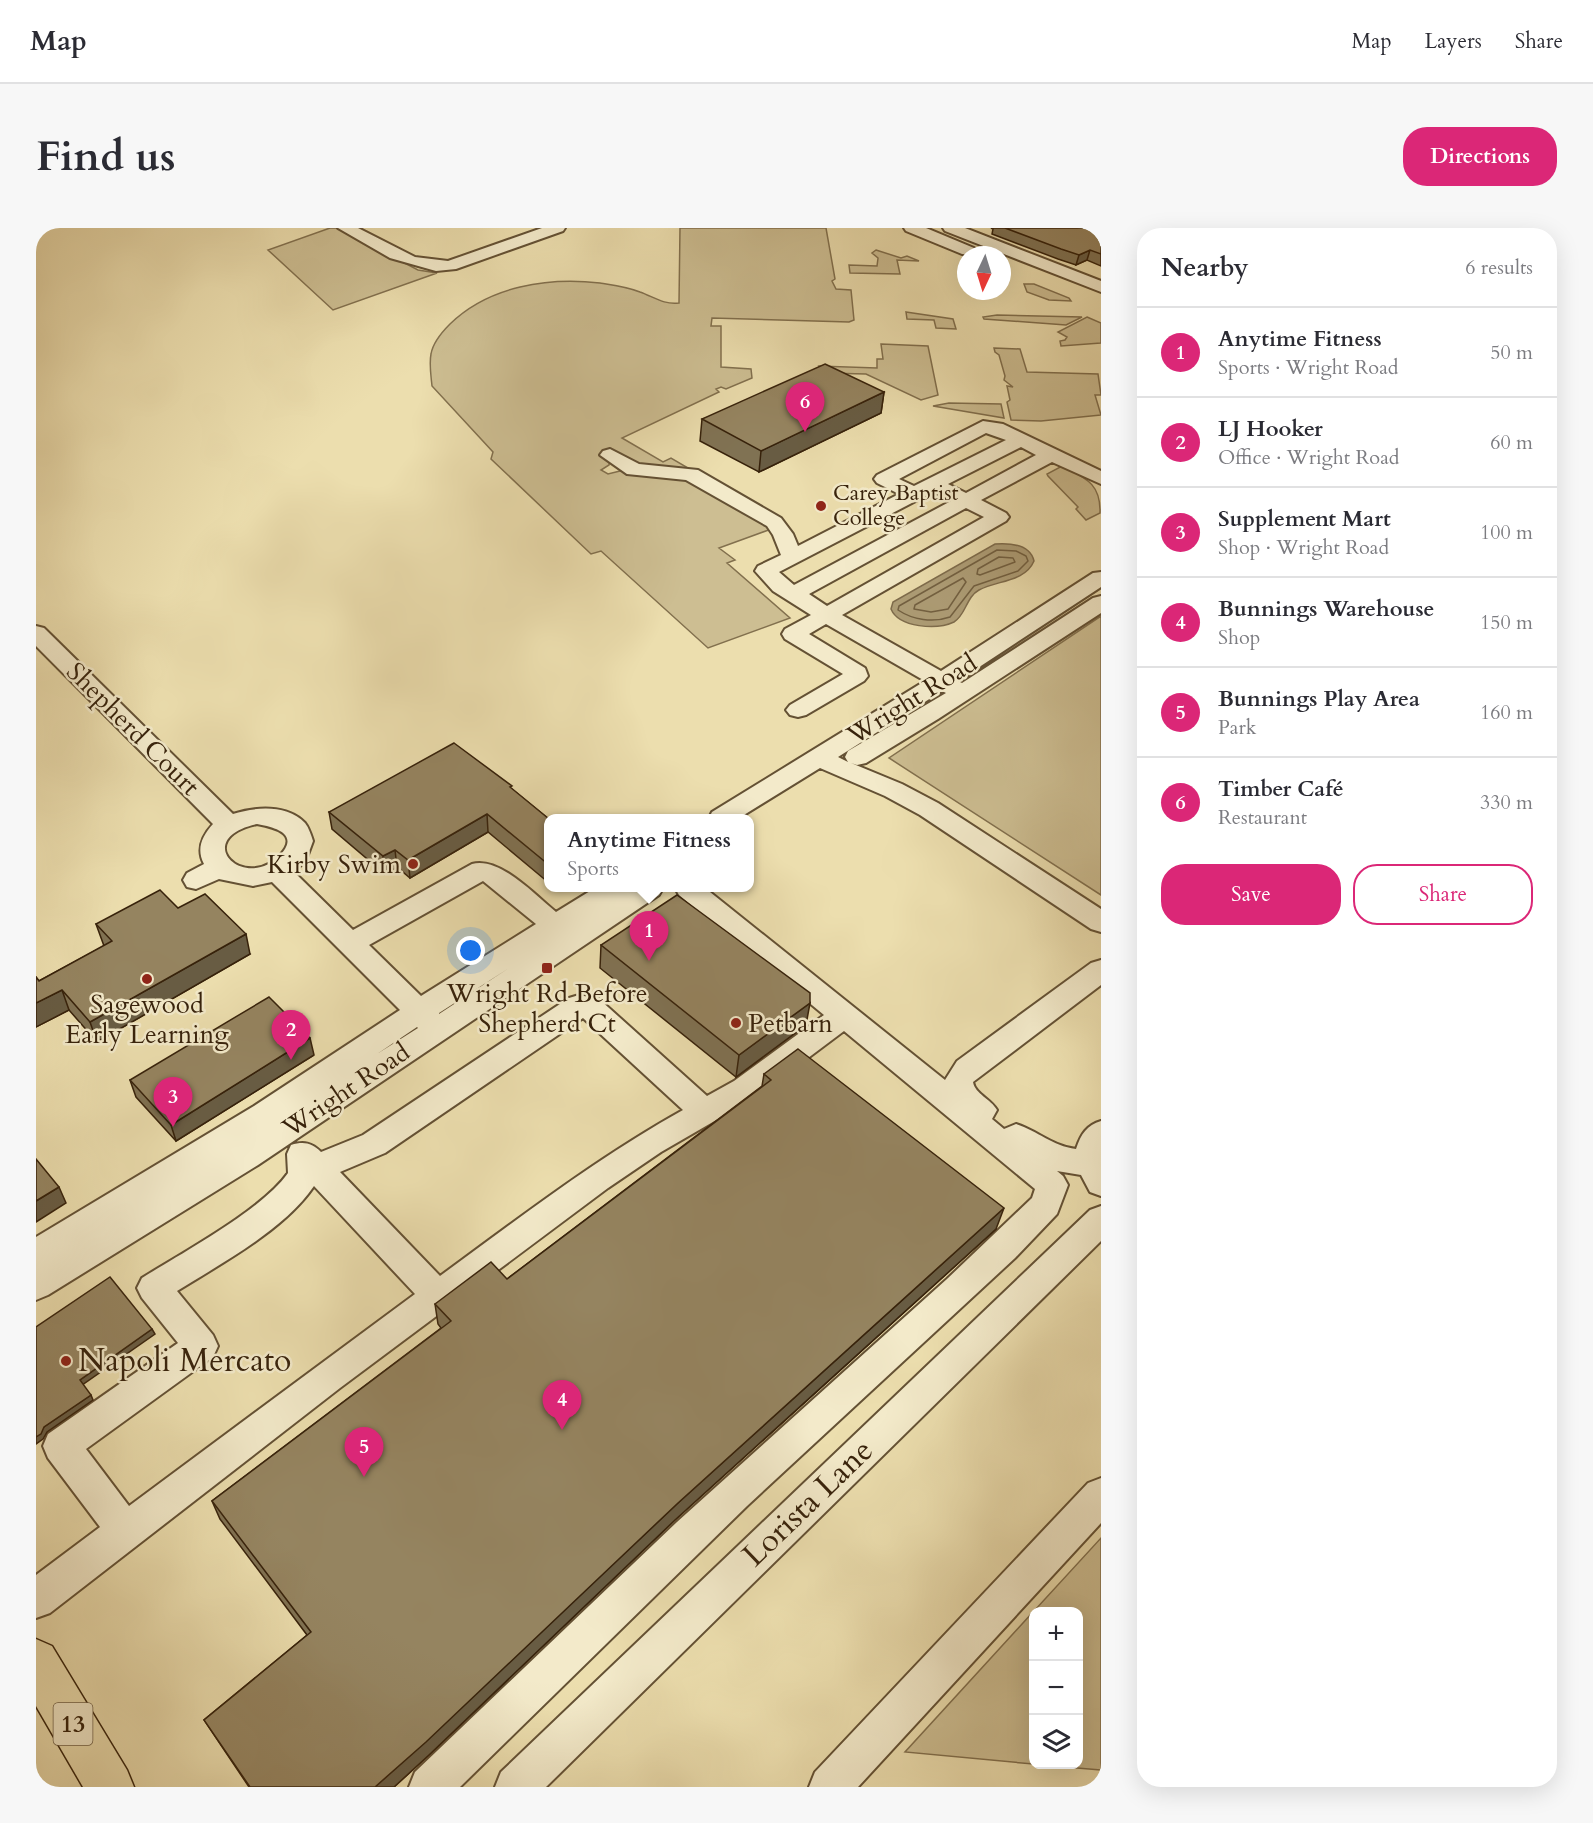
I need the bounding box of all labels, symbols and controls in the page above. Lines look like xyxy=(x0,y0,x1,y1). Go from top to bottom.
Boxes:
text: Map xyxy=(30,22,87,60)
text: Map xyxy=(1352,27,1392,56)
text: Layers xyxy=(1425,27,1482,56)
text: Share xyxy=(1515,27,1563,56)
button: Directions xyxy=(1403,127,1557,186)
text: Find us xyxy=(36,128,176,185)
north arrow xyxy=(957,246,1011,300)
text: Nearby xyxy=(1161,250,1249,285)
text: 6 results xyxy=(1465,254,1533,281)
text: Anytime Fitness xyxy=(1218,324,1382,354)
text: 1 xyxy=(1175,339,1186,366)
text: 50 m xyxy=(1490,339,1533,366)
text: Sports · Wright Road xyxy=(1218,354,1398,381)
pin: 6 xyxy=(786,382,824,432)
text: LJ Hooker xyxy=(1218,414,1323,444)
text: 2 xyxy=(1175,429,1186,456)
text: 60 m xyxy=(1490,429,1533,456)
text: Office · Wright Road xyxy=(1218,444,1399,471)
place label: Carey Baptist College xyxy=(833,478,959,533)
marker: Carey Baptist College xyxy=(814,499,828,513)
text: Supplement Mart xyxy=(1218,504,1391,534)
text: 3 xyxy=(1175,519,1186,546)
text: 100 m xyxy=(1480,519,1533,546)
text: Shop · Wright Road xyxy=(1218,534,1389,561)
text: Bunnings Warehouse xyxy=(1218,594,1435,624)
text: 4 xyxy=(1175,609,1186,636)
text: 150 m xyxy=(1480,609,1533,636)
text: Shop xyxy=(1218,624,1260,651)
street label: Wright Road xyxy=(840,645,984,753)
street label: Shepherd Court xyxy=(59,655,207,803)
text: Bunnings Play Area xyxy=(1218,684,1420,714)
text: 5 xyxy=(1175,699,1186,726)
text: 160 m xyxy=(1480,699,1533,726)
text: Park xyxy=(1218,714,1256,741)
text: Timber Café xyxy=(1218,774,1344,804)
text: 6 xyxy=(1175,789,1186,816)
text: 330 m xyxy=(1480,789,1533,816)
text: Restaurant xyxy=(1218,804,1307,831)
popup xyxy=(544,814,754,892)
text: Anytime Fitness xyxy=(567,825,731,855)
place label: Kirby Swim xyxy=(267,847,401,882)
text: Sports xyxy=(567,855,619,882)
marker: Kirby Swim xyxy=(406,857,420,871)
button: Save xyxy=(1161,864,1341,925)
button: Share xyxy=(1353,864,1533,925)
pin: 1 xyxy=(630,912,668,961)
your location xyxy=(456,936,485,965)
marker: Wright Rd Before Shepherd Ct xyxy=(540,961,554,975)
marker: Sagewood Early Learning xyxy=(140,972,154,986)
place label: Wright Rd Before Shepherd Ct xyxy=(445,976,648,1041)
place label: Sagewood Early Learning xyxy=(65,987,229,1052)
place label: Petbarn xyxy=(748,1006,833,1041)
pin: 2 xyxy=(272,1010,310,1060)
marker: Petbarn xyxy=(729,1016,743,1030)
street label: Wright Road xyxy=(275,1034,417,1146)
pin: 3 xyxy=(154,1078,192,1127)
place label: Napoli Mercato xyxy=(78,1339,291,1383)
marker: Napoli Mercato xyxy=(59,1354,73,1368)
pin: 4 xyxy=(542,1380,582,1430)
pin: 5 xyxy=(344,1428,384,1477)
street label: Lorista Lane xyxy=(733,1429,883,1577)
map controls xyxy=(1029,1607,1083,1769)
button: + xyxy=(1029,1607,1083,1661)
button: − xyxy=(1029,1661,1083,1715)
road number: 13 xyxy=(54,1703,93,1745)
button: layers xyxy=(1029,1715,1083,1769)

